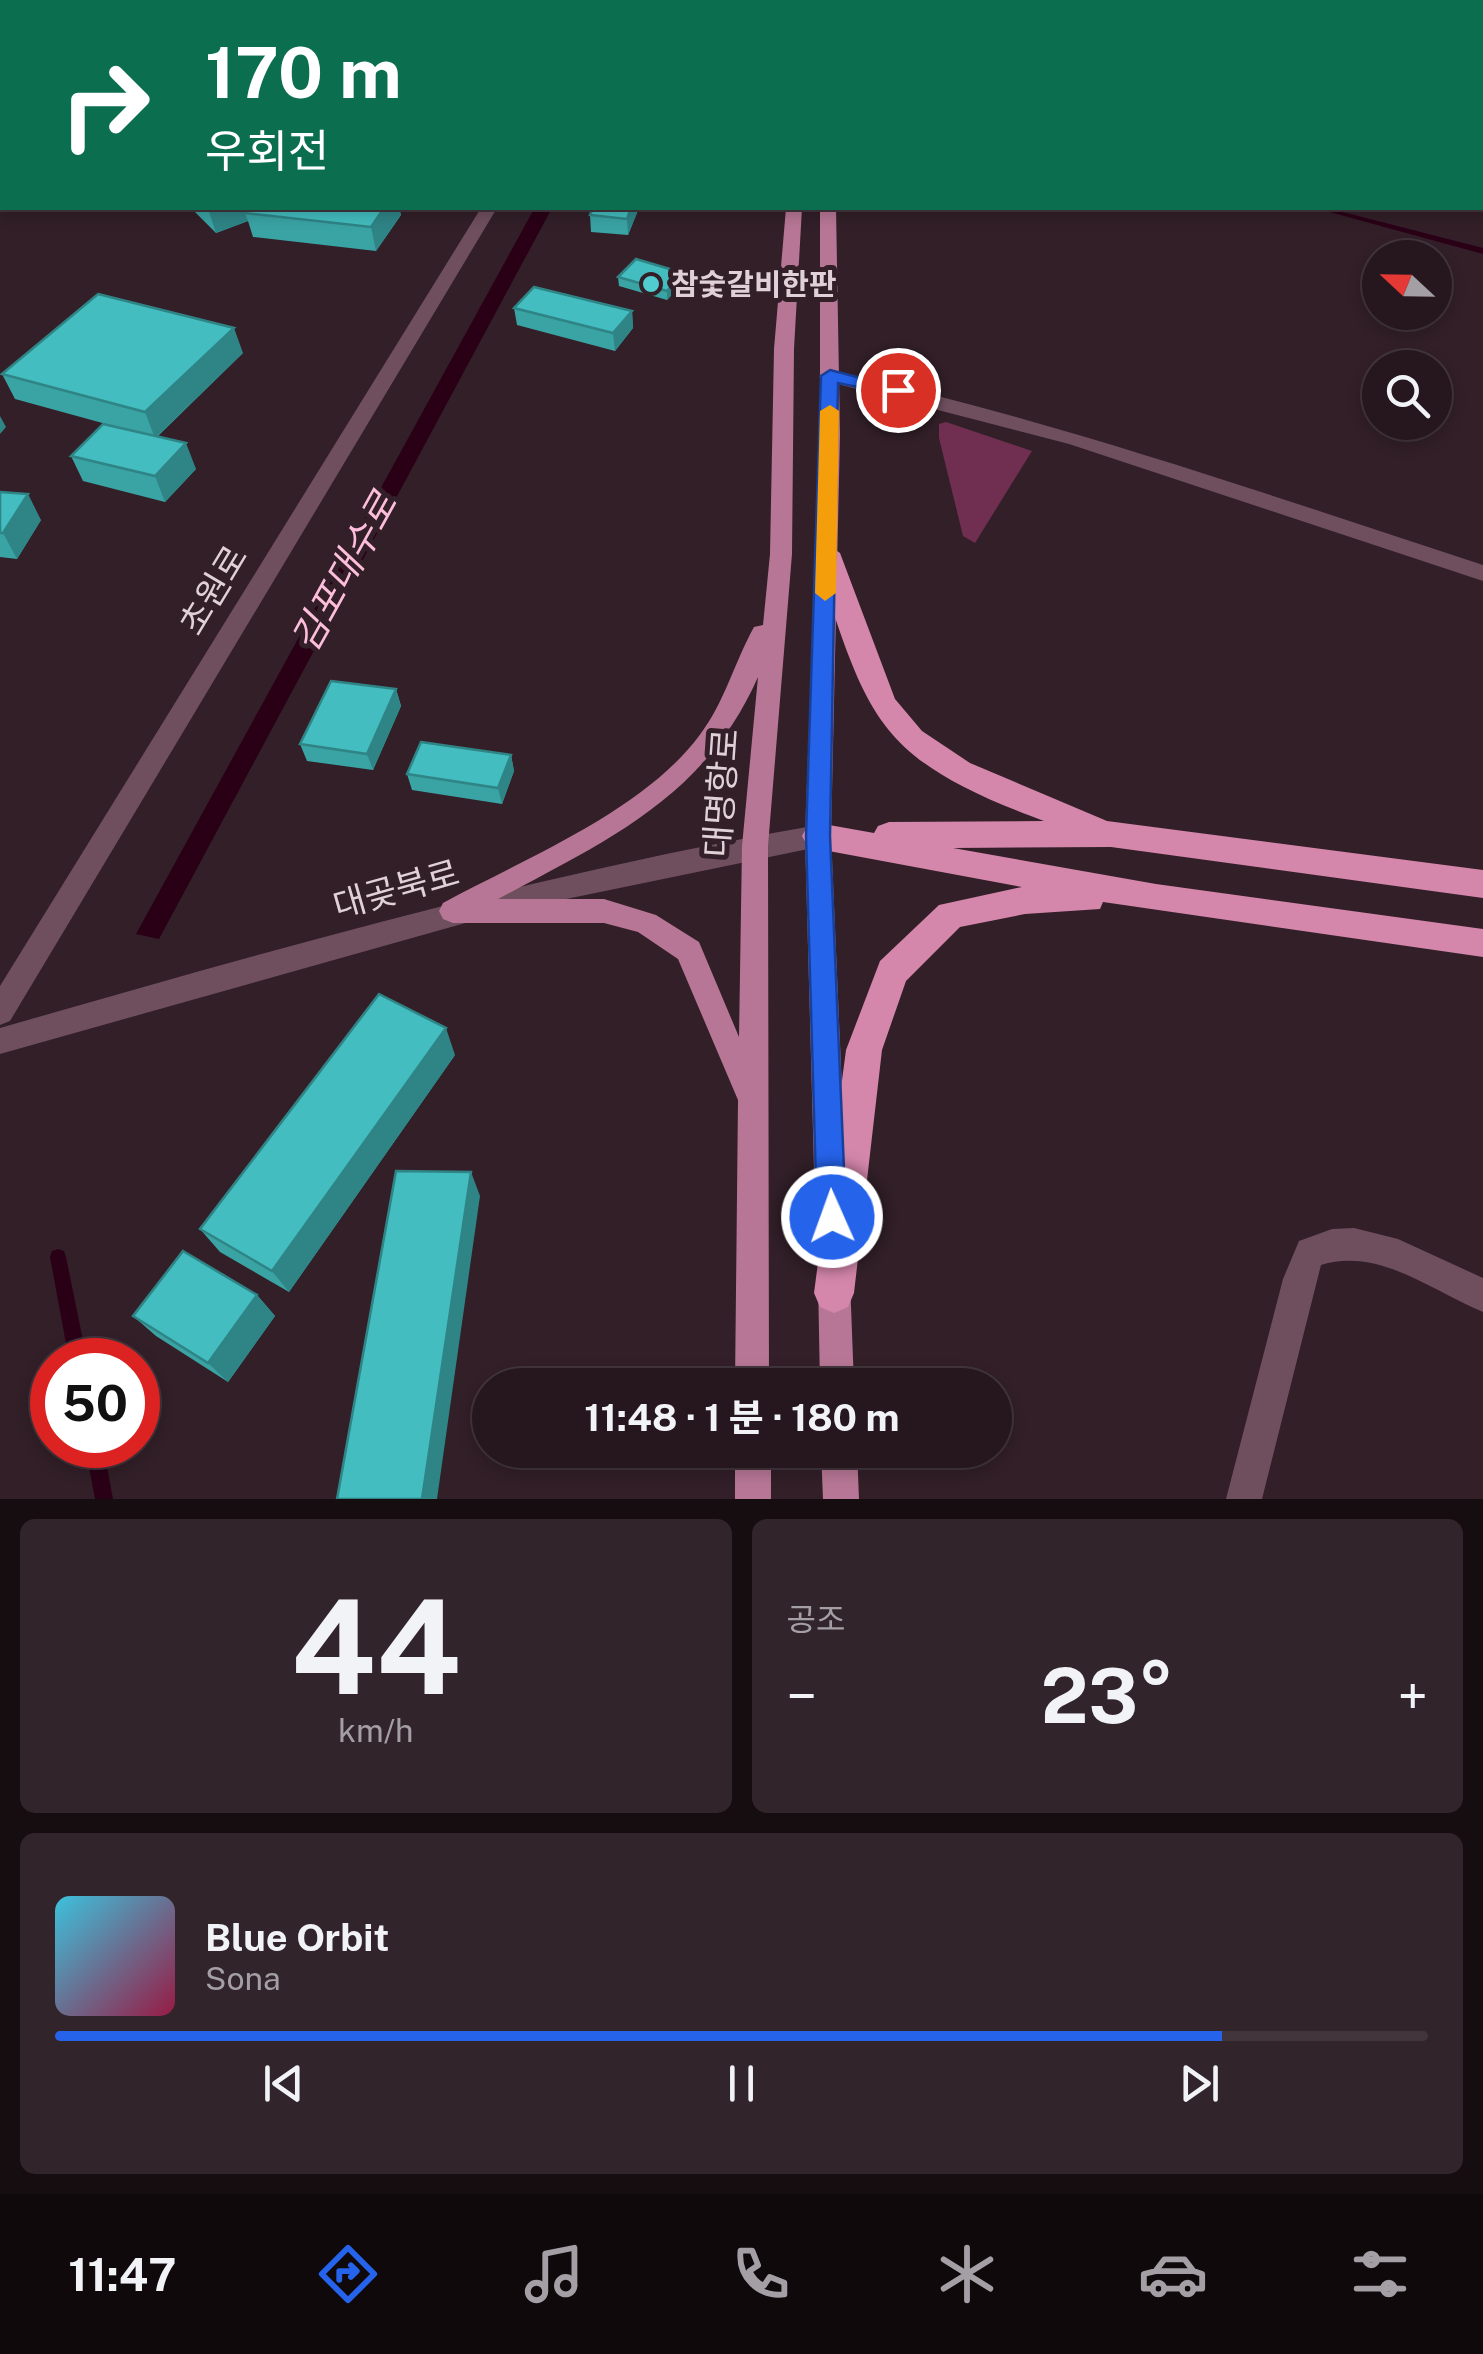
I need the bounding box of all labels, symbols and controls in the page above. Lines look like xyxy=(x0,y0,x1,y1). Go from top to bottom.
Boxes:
text: 170 m xyxy=(205,31,402,114)
icon: right xyxy=(40,40,170,170)
text: 우회전 xyxy=(205,124,329,177)
north arrow xyxy=(1362,240,1452,330)
map controls xyxy=(1362,240,1452,440)
place label: 참숯갈비한판 xyxy=(671,266,837,302)
marker: 참숯갈비한판 xyxy=(640,273,662,295)
pin xyxy=(856,348,941,433)
button: search xyxy=(1362,350,1452,440)
icon: arrive xyxy=(871,363,926,418)
water label: 김포대수로 xyxy=(282,483,407,659)
street label: 초원로 xyxy=(171,538,255,642)
street label: 대명항로 xyxy=(696,727,746,859)
street label: 대곶북로 xyxy=(328,852,464,926)
position arrow xyxy=(780,1165,884,1269)
speed limit sign: 50 xyxy=(30,1338,160,1468)
text: 11:48 · 1 분 · 180 m xyxy=(584,1395,900,1440)
text: 44 xyxy=(290,1571,461,1723)
text: 공조 xyxy=(787,1601,845,1638)
text: 23° xyxy=(1041,1652,1174,1740)
text: − xyxy=(787,1664,817,1728)
text: + xyxy=(1398,1664,1428,1728)
text: km/h xyxy=(338,1712,413,1749)
text: Blue Orbit xyxy=(205,1915,389,1960)
text: Sona xyxy=(205,1960,281,1997)
icon: previous xyxy=(256,2056,311,2111)
icon: pause xyxy=(714,2056,769,2111)
icon: next xyxy=(1172,2056,1227,2111)
icon: directions xyxy=(313,2239,383,2309)
icon: music xyxy=(519,2239,589,2309)
icon: phone xyxy=(726,2239,796,2309)
icon: climate xyxy=(932,2239,1002,2309)
icon: car xyxy=(1138,2239,1208,2309)
icon: filters xyxy=(1345,2239,1415,2309)
text: 11:47 xyxy=(68,2248,176,2301)

